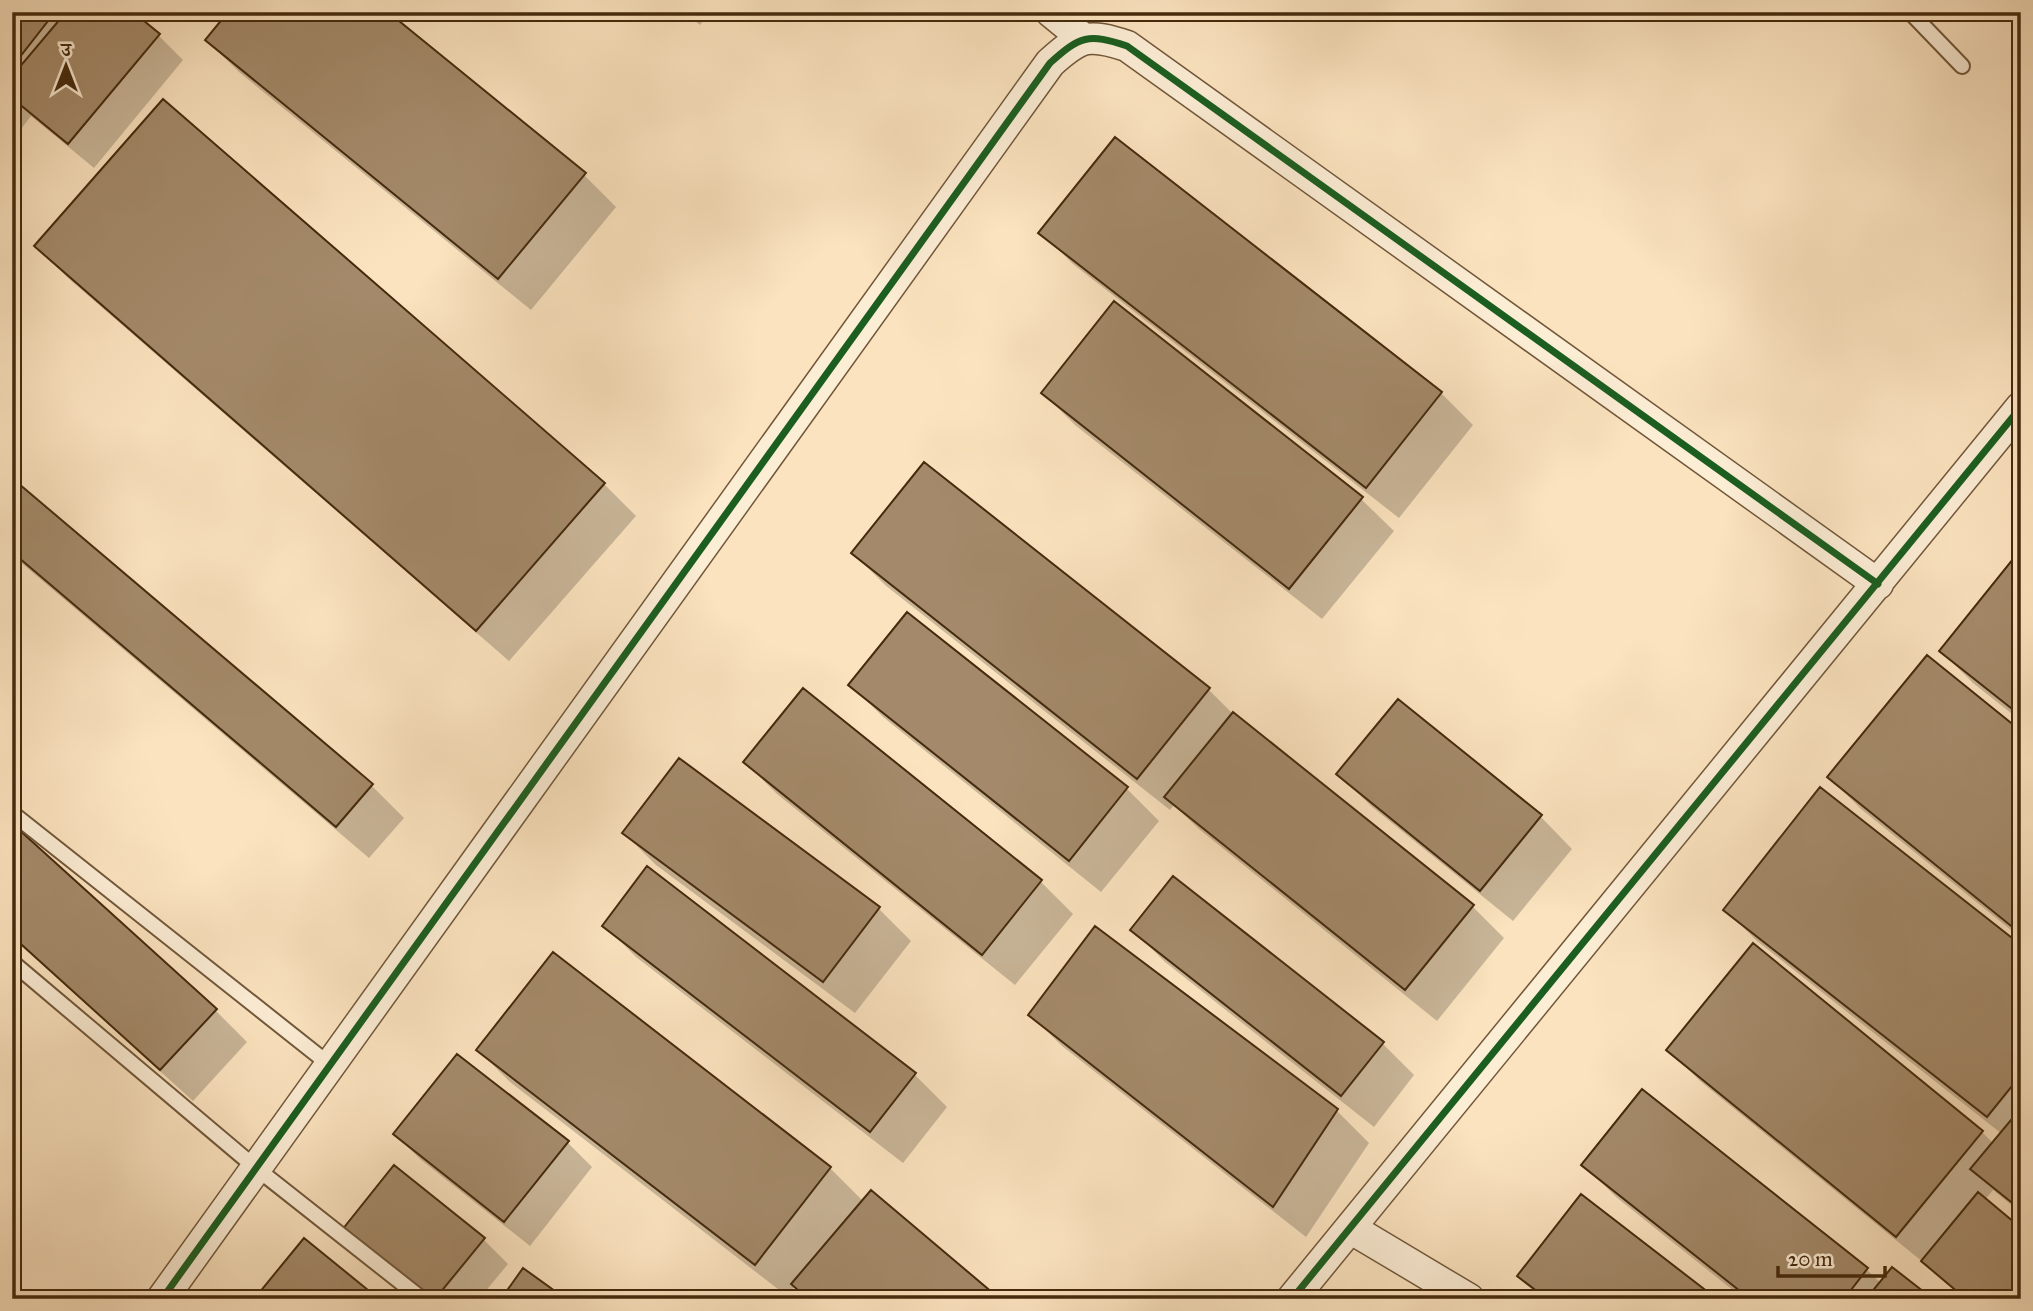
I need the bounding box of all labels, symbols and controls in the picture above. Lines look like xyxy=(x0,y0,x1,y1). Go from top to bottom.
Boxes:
north arrow xyxy=(32,32,102,102)
text: उ xyxy=(59,38,72,61)
scale bar xyxy=(1778,1234,1884,1278)
text: 20 m xyxy=(1788,1246,1833,1272)

